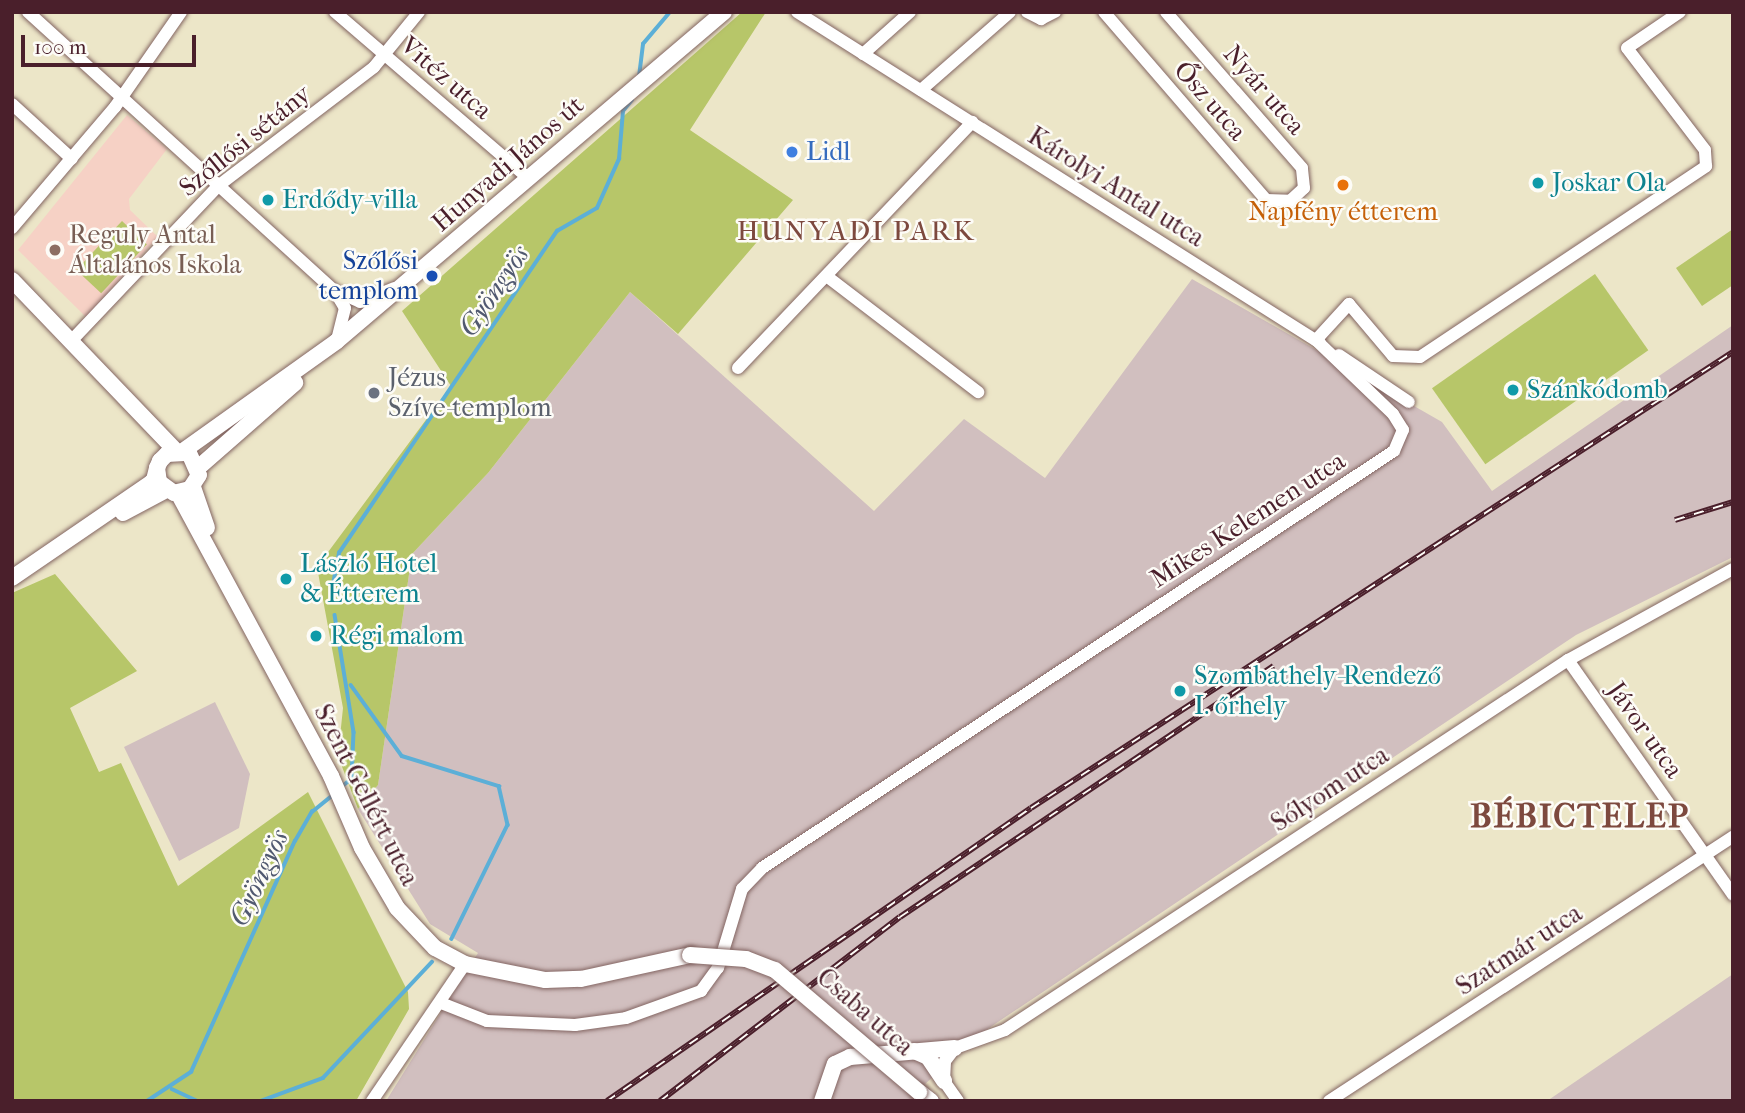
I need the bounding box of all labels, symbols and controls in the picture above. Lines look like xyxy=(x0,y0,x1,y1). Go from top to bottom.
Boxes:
scale bar xyxy=(24,21,200,65)
street label: Vitéz utca xyxy=(394,30,498,126)
text: 100 m xyxy=(34,35,87,59)
street label: Nyár utca xyxy=(1217,39,1311,141)
street label: Ősz utca xyxy=(1167,55,1253,147)
street label: Szőllősi sétány xyxy=(173,79,317,203)
street label: Hunyadi János út xyxy=(426,90,590,238)
street label: Károlyi Antal utca xyxy=(1022,120,1210,254)
place label: Lidl xyxy=(806,136,850,168)
marker: Lidl xyxy=(784,144,800,160)
place label: Joskar Ola xyxy=(1552,167,1666,199)
marker: Joskar Ola xyxy=(1530,175,1546,191)
marker: Napfény étterem xyxy=(1335,177,1351,193)
place label: Erdődy-villa xyxy=(282,184,418,216)
marker: Erdődy-villa xyxy=(260,192,276,208)
place label: Napfény étterem xyxy=(1248,196,1438,228)
district label: HUNYADI PARK xyxy=(738,214,974,248)
place label: Reguly Antal Általános Iskola xyxy=(69,219,242,280)
water label: Gyöngyös xyxy=(451,239,537,343)
marker: Reguly Antal Általános Iskola xyxy=(47,242,63,258)
place label: Szőlősi templom xyxy=(319,245,418,306)
marker: Szőlősi templom xyxy=(424,268,440,284)
place label: Jézus Szíve-templom xyxy=(388,362,552,424)
place label: Szánkódomb xyxy=(1527,374,1668,406)
marker: Szánkódomb xyxy=(1505,382,1521,398)
marker: Jézus Szíve-templom xyxy=(366,385,382,401)
street label: Mikes Kelemen utca xyxy=(1145,445,1351,595)
place label: László Hotel & Étterem xyxy=(300,548,437,610)
marker: László Hotel & Étterem xyxy=(278,571,294,587)
place label: Régi malom xyxy=(330,620,464,652)
marker: Régi malom xyxy=(308,628,324,644)
place label: Szombathely-Rendező I. őrhely xyxy=(1194,660,1441,722)
street label: Jávor utca xyxy=(1601,676,1689,784)
marker: Szombathely-Rendező I. őrhely xyxy=(1172,683,1188,699)
street label: Szent Gellért utca xyxy=(307,699,425,891)
street label: Sólyom utca xyxy=(1265,739,1395,839)
district label: BÉBICTELEP xyxy=(1471,797,1689,837)
water label: Gyöngyös xyxy=(222,824,296,932)
street label: Szatmár utca xyxy=(1450,898,1588,1002)
street label: Csaba utca xyxy=(810,962,920,1062)

